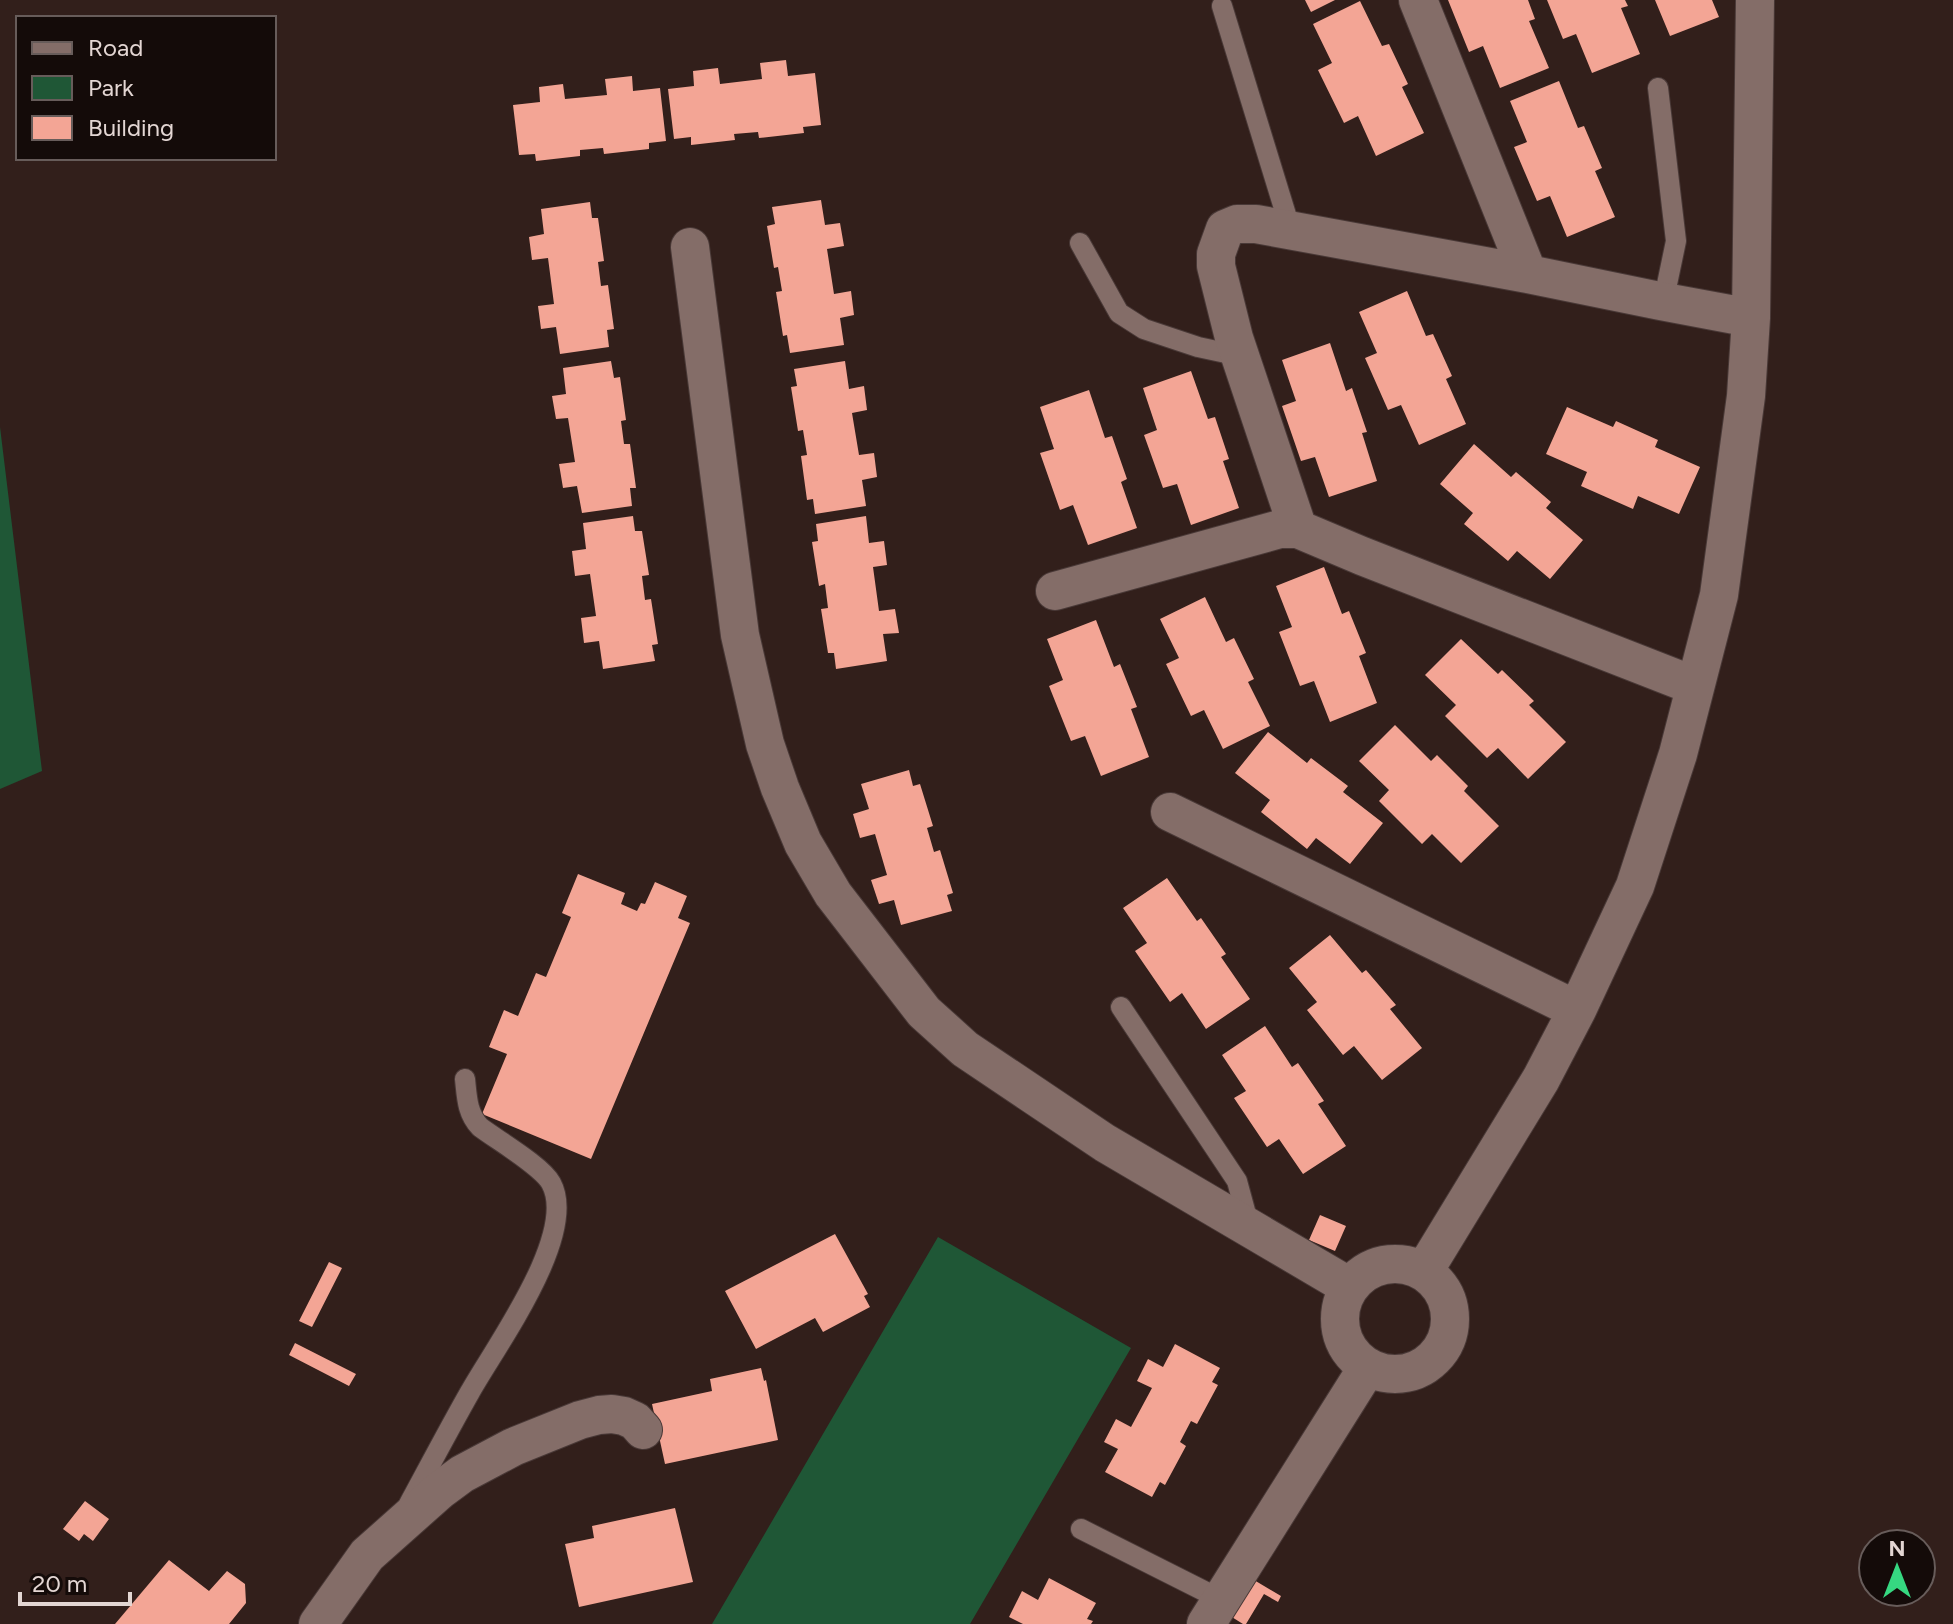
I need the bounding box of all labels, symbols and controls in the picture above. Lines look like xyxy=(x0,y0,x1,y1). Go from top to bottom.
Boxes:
legend xyxy=(16,16,276,160)
text: Road xyxy=(88,33,143,62)
text: Park xyxy=(88,73,134,102)
text: Building xyxy=(88,113,174,142)
north arrow xyxy=(1857,1528,1937,1608)
text: N xyxy=(1888,1535,1906,1562)
scale bar xyxy=(20,1556,130,1606)
text: 20 m xyxy=(32,1569,87,1598)

